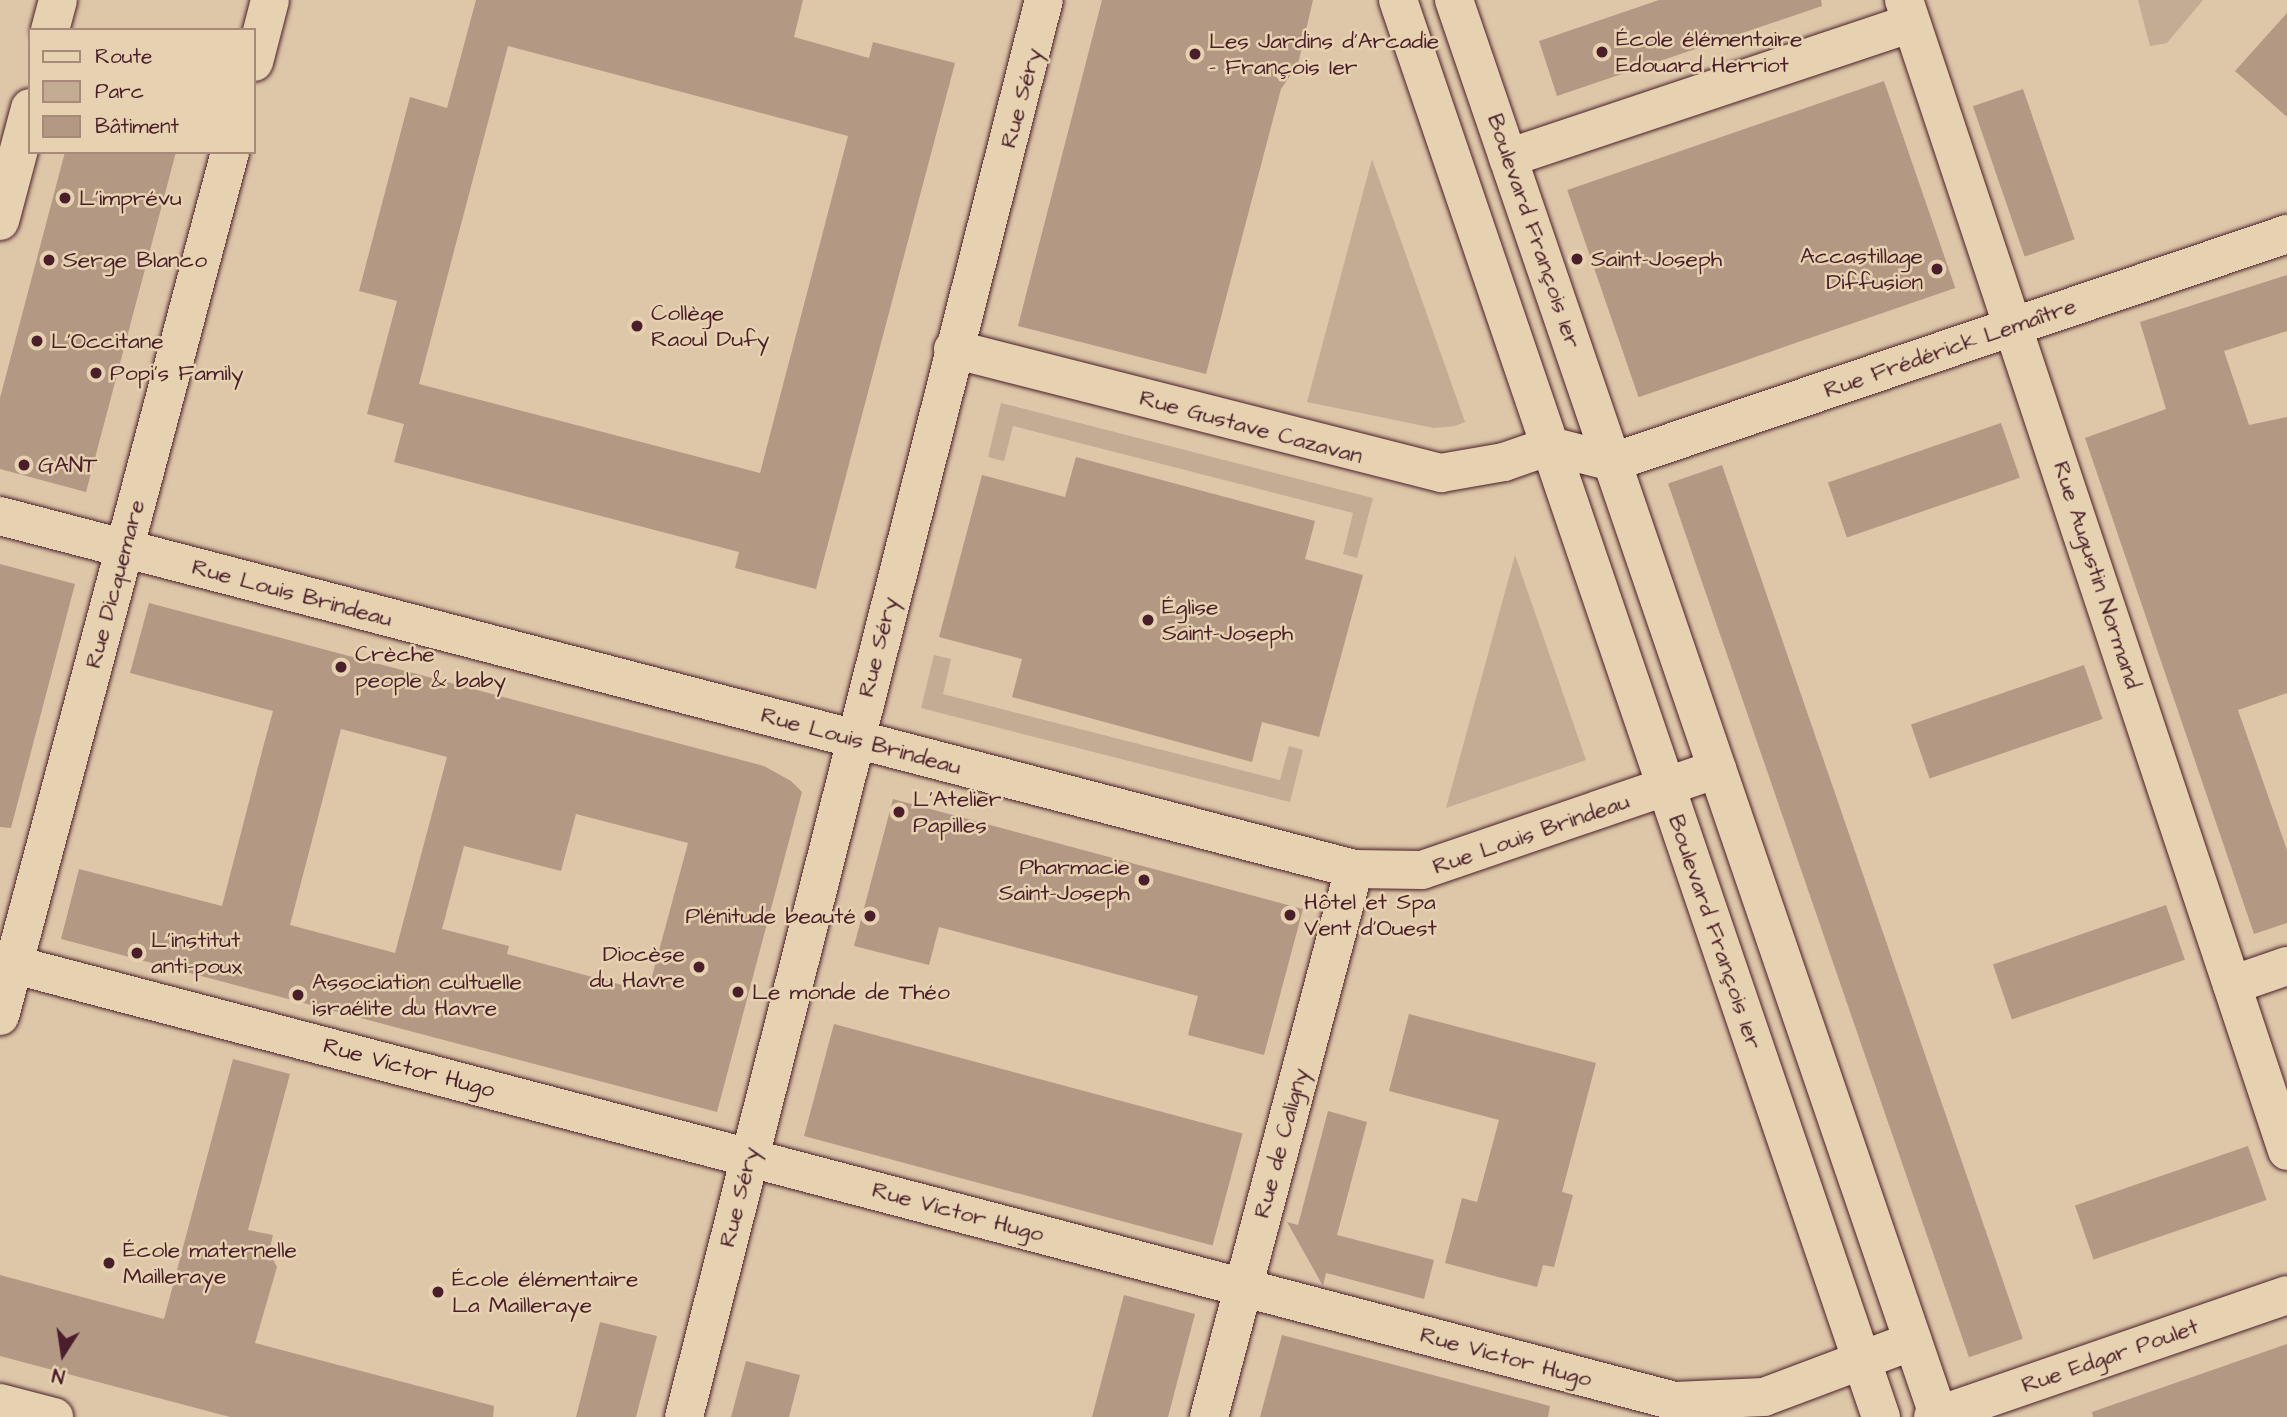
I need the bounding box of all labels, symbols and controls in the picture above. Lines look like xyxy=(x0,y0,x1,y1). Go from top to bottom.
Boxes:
place label: École élémentaire Edouard Herriot xyxy=(1616,25,1802,79)
place label: Les Jardins d'Arcadie - François Ier xyxy=(1209,27,1439,81)
legend xyxy=(28,28,256,154)
text: Route xyxy=(95,42,152,71)
marker: École élémentaire Edouard Herriot xyxy=(1594,44,1610,60)
street label: Rue Séry xyxy=(994,45,1048,151)
marker: Les Jardins d'Arcadie - François Ier xyxy=(1187,46,1203,62)
text: Parc xyxy=(95,77,144,106)
street label: Boulevard François 1er xyxy=(1481,110,1587,352)
text: Bâtiment xyxy=(95,112,179,141)
place label: L'imprévu xyxy=(79,184,182,212)
marker: L'imprévu xyxy=(57,190,73,206)
place label: Accastillage Diffusion xyxy=(1800,242,1923,296)
place label: Saint-Joseph xyxy=(1591,245,1722,273)
place label: Serge Blanco xyxy=(63,246,207,274)
marker: Saint-Joseph xyxy=(1569,251,1585,267)
marker: Serge Blanco xyxy=(41,252,57,268)
marker: Accastillage Diffusion xyxy=(1929,261,1945,277)
street label: Rue Frédérick Lemaître xyxy=(1820,292,2080,404)
place label: Collège Raoul Dufy xyxy=(651,299,769,353)
marker: Collège Raoul Dufy xyxy=(629,318,645,334)
place label: L'Occitane xyxy=(51,327,164,355)
marker: L'Occitane xyxy=(29,333,45,349)
place label: Popi's Family xyxy=(110,359,244,387)
marker: Popi's Family xyxy=(88,365,104,381)
street label: Rue Gustave Cazavan xyxy=(1137,384,1365,470)
place label: GANT xyxy=(38,451,97,479)
marker: GANT xyxy=(16,457,32,473)
street label: Rue Augustin Normand xyxy=(2047,458,2147,692)
street label: Rue Dicquemare xyxy=(79,497,151,671)
street label: Rue Louis Brindeau xyxy=(189,553,395,633)
place label: Église Saint-Joseph xyxy=(1162,593,1293,647)
street label: Rue Séry xyxy=(852,594,904,700)
marker: Église Saint-Joseph xyxy=(1140,612,1156,628)
place label: Crèche people & baby xyxy=(355,640,506,694)
marker: Crèche people & baby xyxy=(333,659,349,675)
street label: Rue Louis Brindeau xyxy=(758,701,964,781)
place label: L'Atelier Papilles xyxy=(913,785,1001,839)
street label: Rue Louis Brindeau xyxy=(1429,787,1633,881)
marker: L'Atelier Papilles xyxy=(891,804,907,820)
street label: Boulevard François 1er xyxy=(1662,811,1768,1053)
place label: Pharmacie Saint-Joseph xyxy=(999,853,1130,907)
marker: Pharmacie Saint-Joseph xyxy=(1136,872,1152,888)
place label: Hôtel et Spa Vent d'Ouest xyxy=(1304,888,1437,942)
place label: Plénitude beauté xyxy=(685,902,856,930)
marker: Hôtel et Spa Vent d'Ouest xyxy=(1282,907,1298,923)
marker: Plénitude beauté xyxy=(862,908,878,924)
place label: L'institut anti-poux xyxy=(151,926,242,980)
place label: Diocèse du Havre xyxy=(590,940,685,994)
marker: L'institut anti-poux xyxy=(129,945,145,961)
marker: Diocèse du Havre xyxy=(691,959,707,975)
place label: Association cultuelle israélite du Havre xyxy=(312,968,522,1022)
place label: Le monde de Théo xyxy=(752,978,950,1006)
marker: Le monde de Théo xyxy=(730,984,746,1000)
marker: Association cultuelle israélite du Havre xyxy=(290,987,306,1003)
street label: Rue Victor Hugo xyxy=(320,1032,498,1104)
street label: Rue de Caligny xyxy=(1248,1065,1314,1221)
street label: Rue Séry xyxy=(713,1144,765,1250)
street label: Rue Victor Hugo xyxy=(869,1176,1047,1248)
place label: École maternelle Mailleraye xyxy=(123,1236,297,1290)
marker: École maternelle Mailleraye xyxy=(101,1255,117,1271)
place label: École élémentaire La Mailleraye xyxy=(452,1265,638,1319)
marker: École élémentaire La Mailleraye xyxy=(430,1284,446,1300)
street label: Rue Edgar Poulet xyxy=(2018,1313,2202,1399)
north arrow xyxy=(28,1319,98,1389)
street label: Rue Victor Hugo xyxy=(1417,1321,1595,1393)
text: N xyxy=(50,1361,67,1389)

